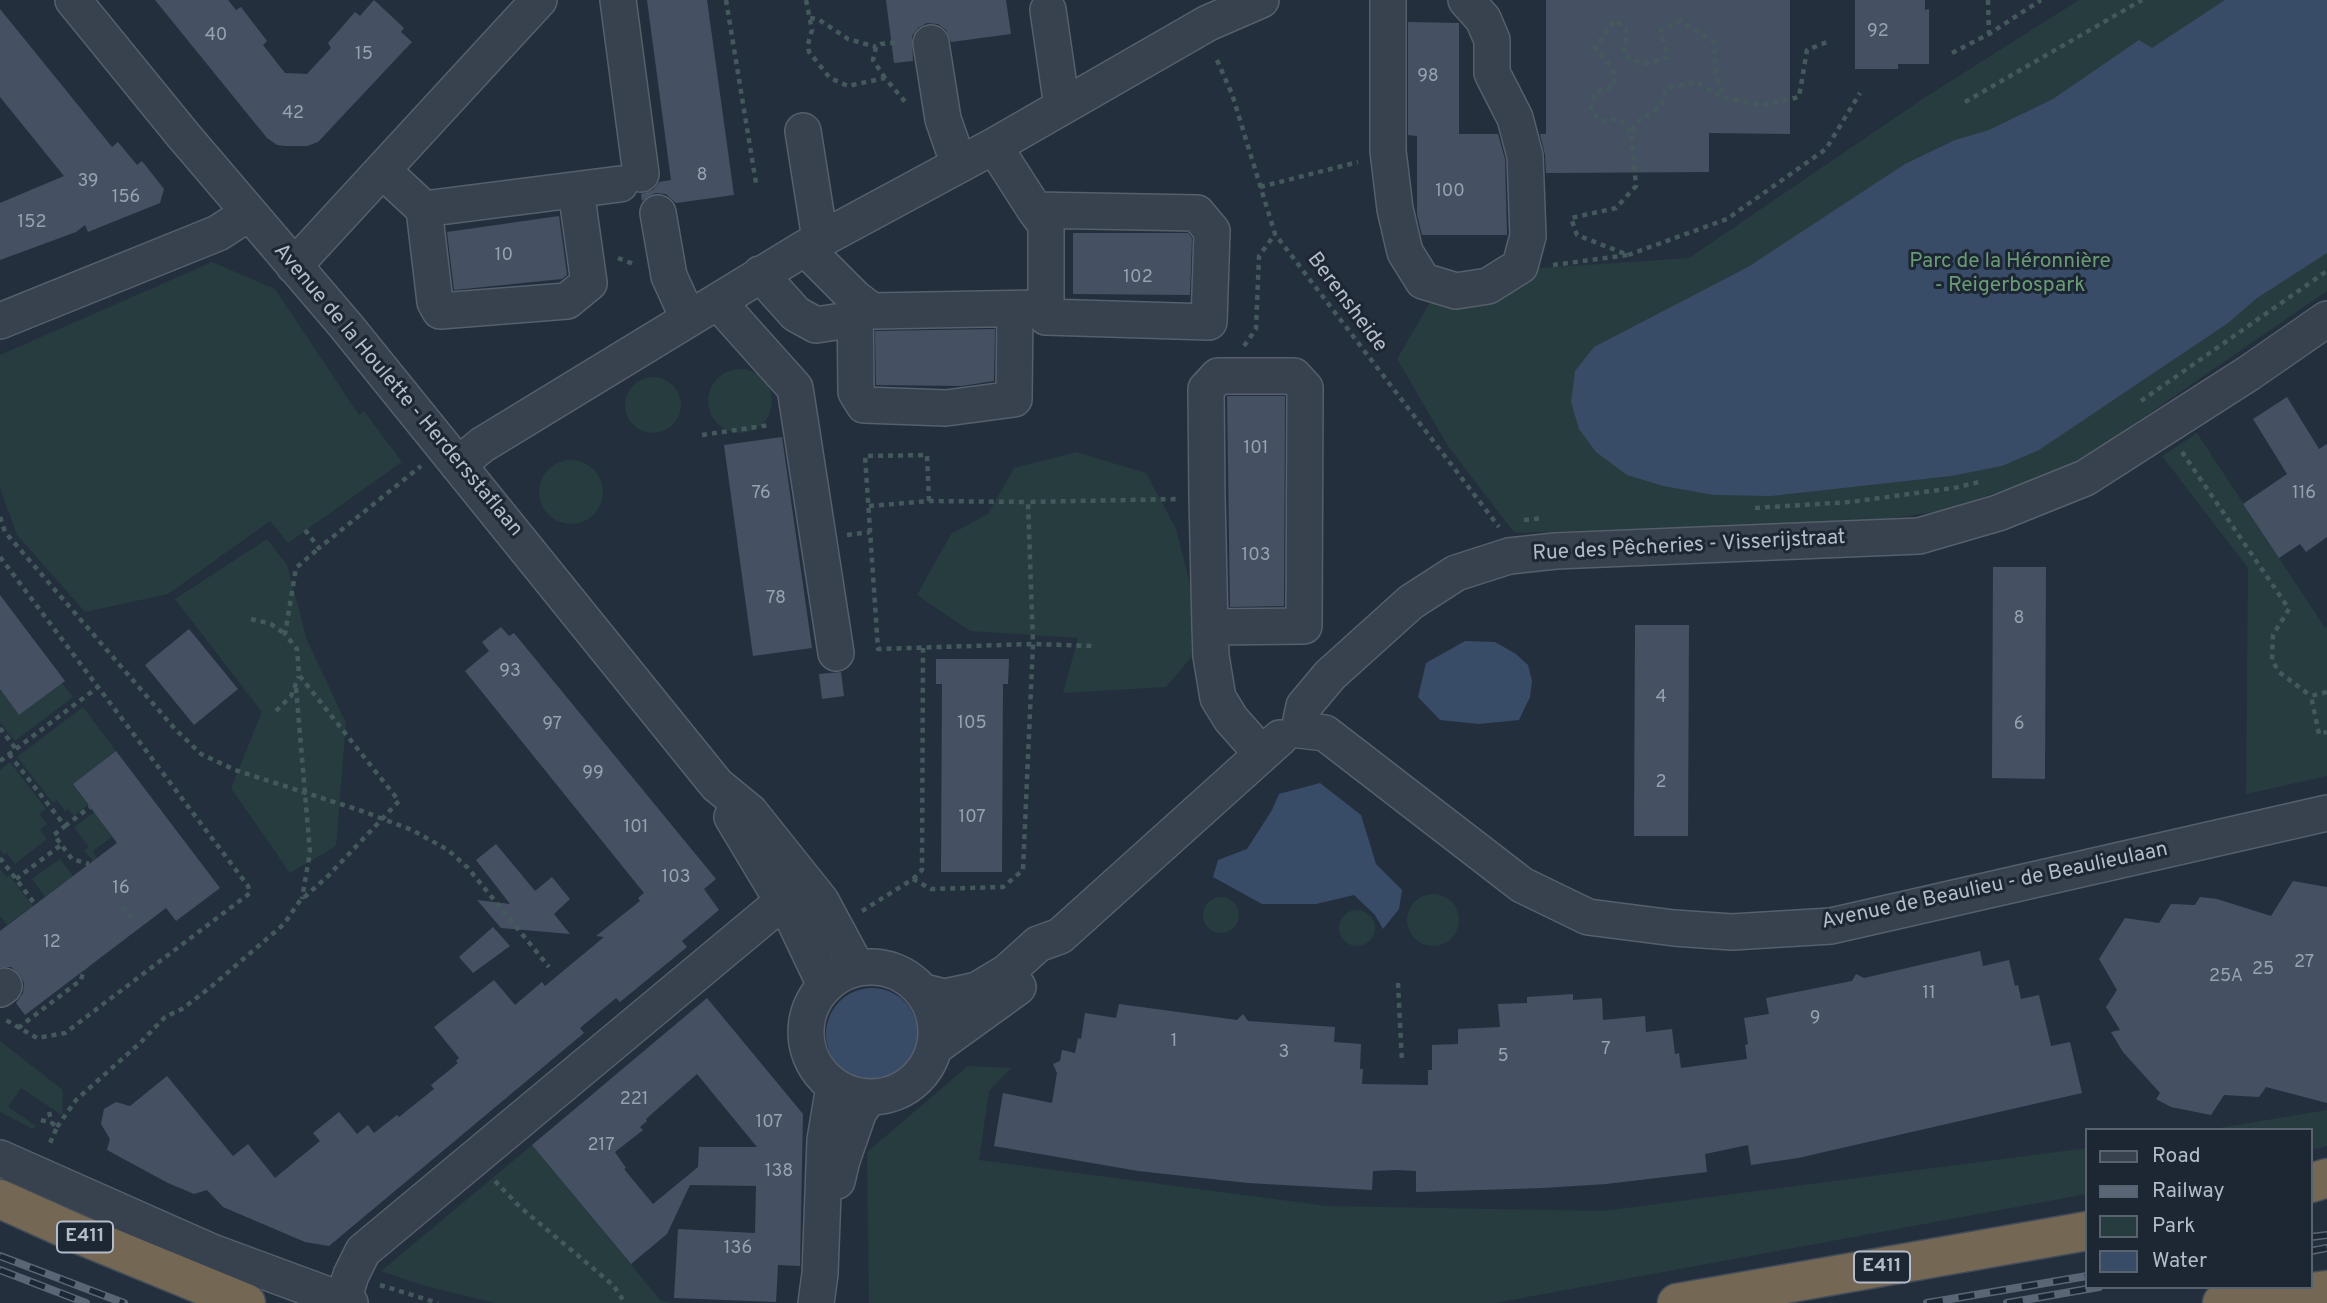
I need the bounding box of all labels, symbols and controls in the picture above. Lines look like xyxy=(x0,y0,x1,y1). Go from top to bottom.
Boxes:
house number: 92 xyxy=(1867,21,1889,43)
house number: 40 xyxy=(205,25,227,47)
house number: 15 xyxy=(355,44,373,66)
house number: 98 xyxy=(1417,66,1439,88)
house number: 42 xyxy=(282,103,304,125)
house number: 8 xyxy=(697,165,707,187)
house number: 39 xyxy=(77,171,99,193)
house number: 100 xyxy=(1435,181,1465,203)
house number: 156 xyxy=(112,187,140,209)
house number: 152 xyxy=(18,212,46,234)
street label: Avenue de la Houlette - Herdersstaflaan xyxy=(267,239,527,543)
house number: 10 xyxy=(495,245,513,267)
street label: Berensheide xyxy=(1300,248,1392,358)
park label: Parc de la Héronnière - Reigerbospark xyxy=(1909,250,2111,300)
house number: 102 xyxy=(1123,267,1153,289)
house number: 101 xyxy=(1244,438,1268,460)
house number: 76 xyxy=(751,483,771,505)
house number: 116 xyxy=(2292,483,2316,505)
street label: Rue des Pêcheries - Visserijstraat xyxy=(1532,526,1846,568)
house number: 103 xyxy=(1241,545,1271,567)
house number: 78 xyxy=(766,588,786,610)
house number: 8 xyxy=(2014,608,2024,630)
house number: 93 xyxy=(499,661,521,683)
house number: 4 xyxy=(1655,687,1667,709)
house number: 105 xyxy=(957,713,987,735)
house number: 97 xyxy=(542,714,562,736)
house number: 6 xyxy=(2014,714,2024,736)
house number: 99 xyxy=(582,763,604,785)
house number: 2 xyxy=(1655,772,1667,794)
house number: 107 xyxy=(958,807,986,829)
house number: 101 xyxy=(624,817,648,839)
street label: Avenue de Beaulieu - de Beaulieulaan xyxy=(1820,838,2170,936)
house number: 103 xyxy=(661,867,691,889)
house number: 16 xyxy=(112,878,130,900)
house number: 12 xyxy=(43,932,61,954)
house number: 27 xyxy=(2294,952,2314,974)
house number: 25 xyxy=(2252,959,2274,981)
house number: 25A xyxy=(2209,966,2243,988)
house number: 11 xyxy=(1922,983,1936,1005)
house number: 9 xyxy=(1810,1008,1820,1030)
house number: 1 xyxy=(1171,1031,1177,1053)
house number: 7 xyxy=(1601,1039,1611,1061)
house number: 3 xyxy=(1279,1042,1289,1064)
house number: 5 xyxy=(1497,1046,1509,1068)
house number: 221 xyxy=(620,1089,648,1111)
house number: 107 xyxy=(755,1112,783,1134)
legend xyxy=(2086,1128,2313,1289)
house number: 217 xyxy=(587,1135,615,1157)
text: Road xyxy=(2152,1143,2201,1170)
house number: 138 xyxy=(765,1161,793,1183)
text: Railway xyxy=(2152,1178,2225,1205)
text: Park xyxy=(2152,1213,2195,1240)
road number: E411 xyxy=(57,1222,113,1252)
house number: 136 xyxy=(724,1238,752,1260)
text: Water xyxy=(2152,1248,2207,1275)
road number: E411 xyxy=(1854,1252,1910,1282)

